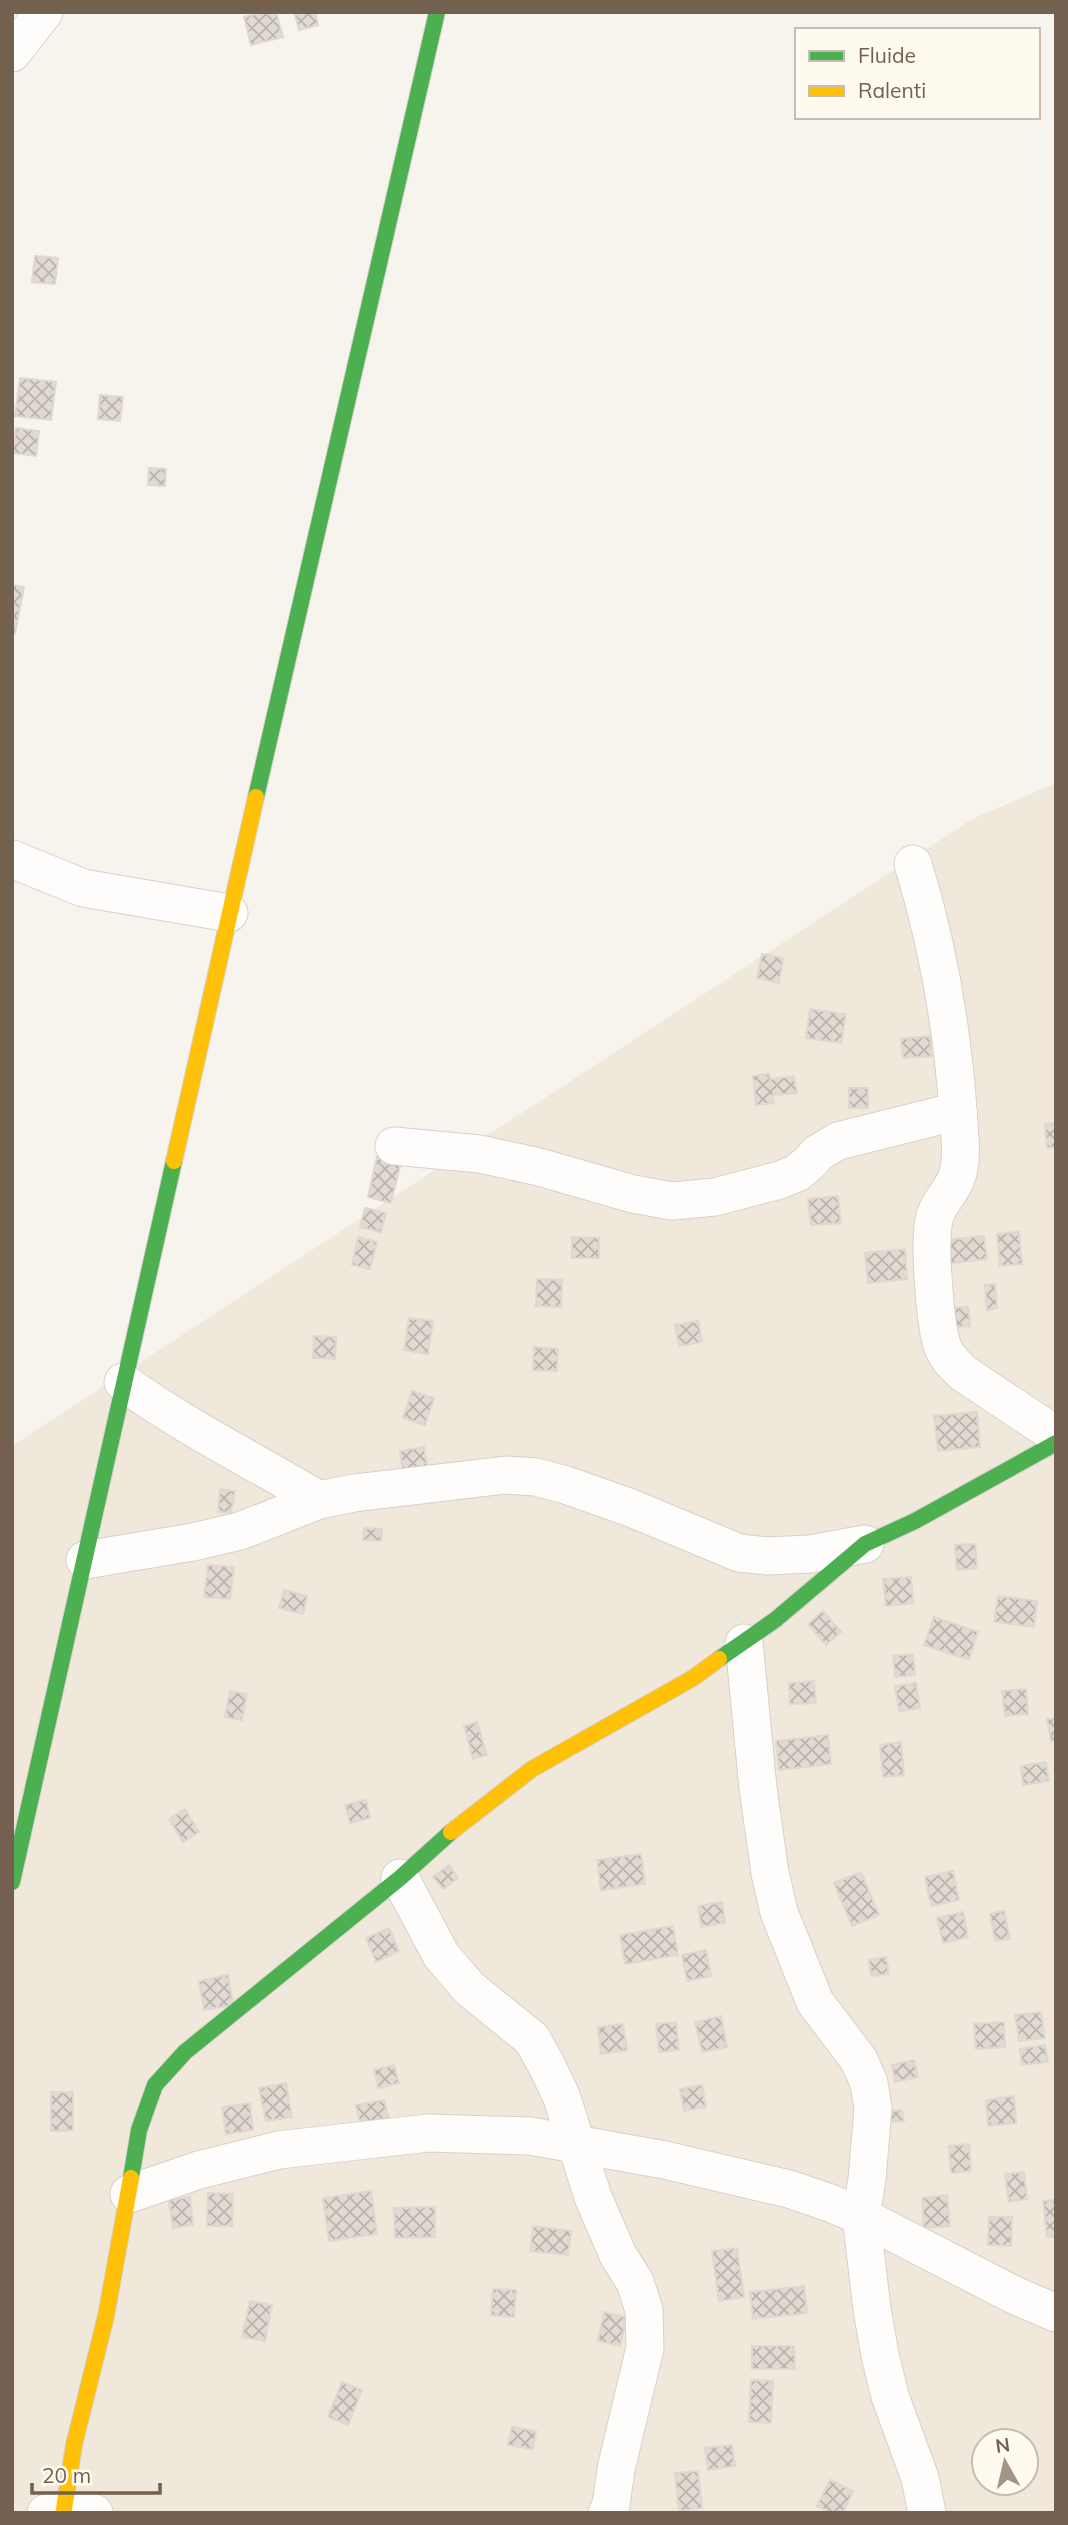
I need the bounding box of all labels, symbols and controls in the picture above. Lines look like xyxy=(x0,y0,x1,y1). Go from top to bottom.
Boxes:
legend xyxy=(795,28,1040,119)
text: Fluide xyxy=(858,42,916,68)
text: Ralenti xyxy=(858,77,926,103)
north arrow xyxy=(970,2427,1040,2497)
text: N xyxy=(994,2432,1011,2458)
scale bar xyxy=(32,2452,159,2496)
text: 20 m xyxy=(42,2462,91,2488)

